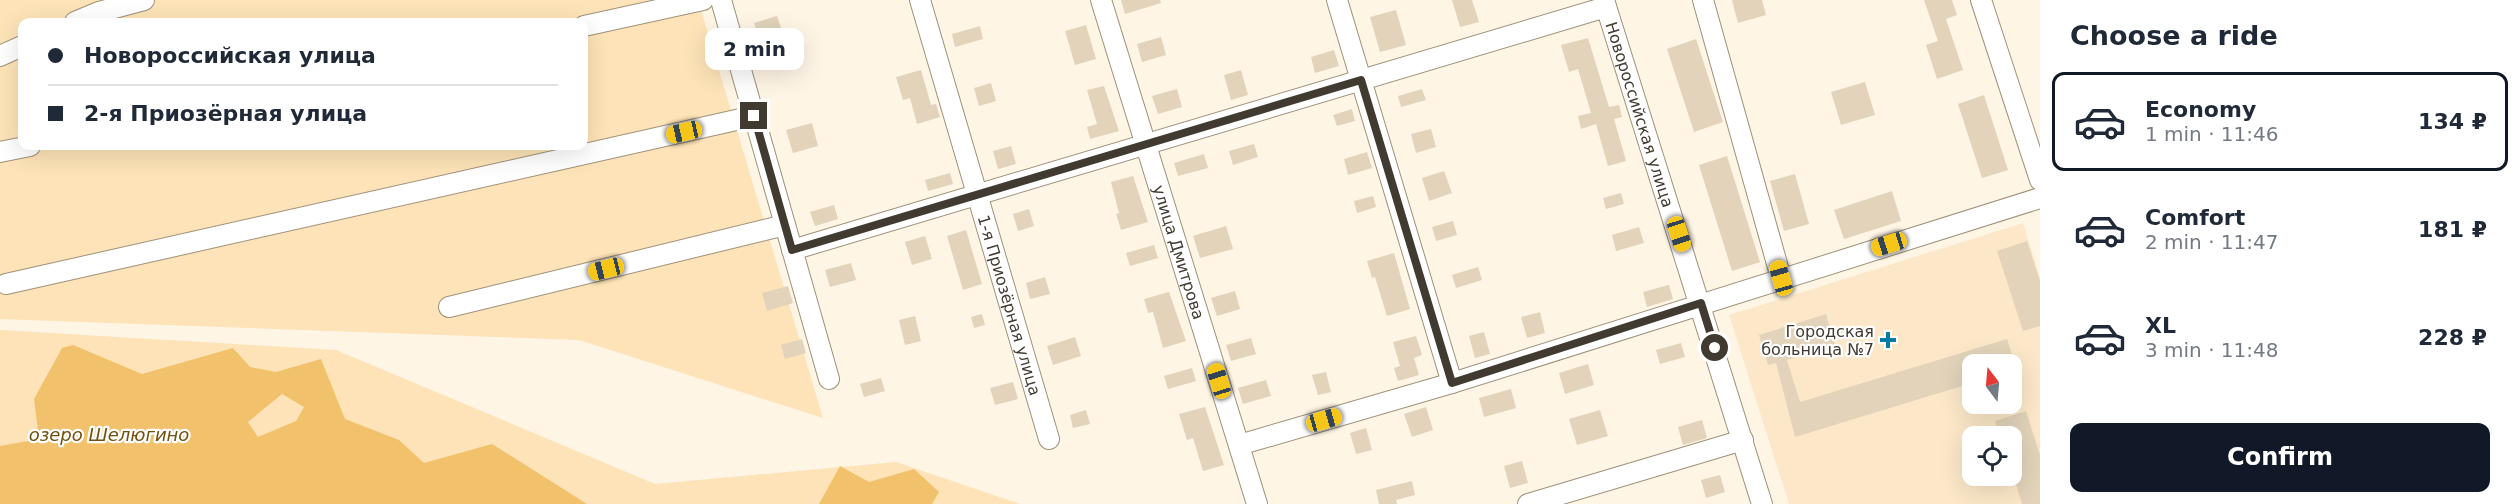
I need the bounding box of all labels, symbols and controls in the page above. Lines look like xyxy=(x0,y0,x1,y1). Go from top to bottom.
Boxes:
street label: Новороссийская улица xyxy=(1601,20,1677,210)
text: Choose a ride xyxy=(2070,20,2278,51)
callout: 2 min xyxy=(704,29,804,71)
text: 2 min xyxy=(723,37,786,61)
text: Новороссийская улица xyxy=(84,43,376,68)
icon: car xyxy=(2073,95,2127,149)
text: Economy xyxy=(2145,97,2256,122)
text: 2-я Приозёрная улица xyxy=(84,101,367,126)
route end xyxy=(740,102,767,129)
text: 134 ₽ xyxy=(2418,109,2487,134)
car xyxy=(664,119,704,145)
text: 1 min · 11:46 xyxy=(2145,122,2279,146)
street label: улица Дмитрова xyxy=(1149,183,1208,322)
icon: car xyxy=(2073,203,2127,257)
text: Comfort xyxy=(2145,205,2245,230)
street label: 1-я Приозёрная улица xyxy=(974,213,1045,398)
car xyxy=(1665,214,1693,254)
text: 181 ₽ xyxy=(2418,217,2487,242)
car xyxy=(1869,230,1909,258)
text: 2 min · 11:47 xyxy=(2145,230,2279,254)
car xyxy=(586,256,626,282)
car xyxy=(1767,258,1795,298)
icon: car xyxy=(2073,311,2127,365)
text: XL xyxy=(2145,313,2176,338)
place label: Городская больница №7 xyxy=(1761,322,1874,359)
text: 228 ₽ xyxy=(2418,325,2487,350)
marker: Городская больница №7 xyxy=(1879,331,1897,349)
route start xyxy=(1701,334,1728,361)
text: 3 min · 11:48 xyxy=(2145,338,2279,362)
north arrow xyxy=(1962,354,2022,414)
map controls xyxy=(1962,354,2022,486)
car xyxy=(1205,361,1233,401)
car xyxy=(1304,406,1344,434)
button: Confirm xyxy=(2070,423,2490,492)
water label: озеро Шелюгино xyxy=(29,424,189,445)
button: locate xyxy=(1962,426,2022,486)

